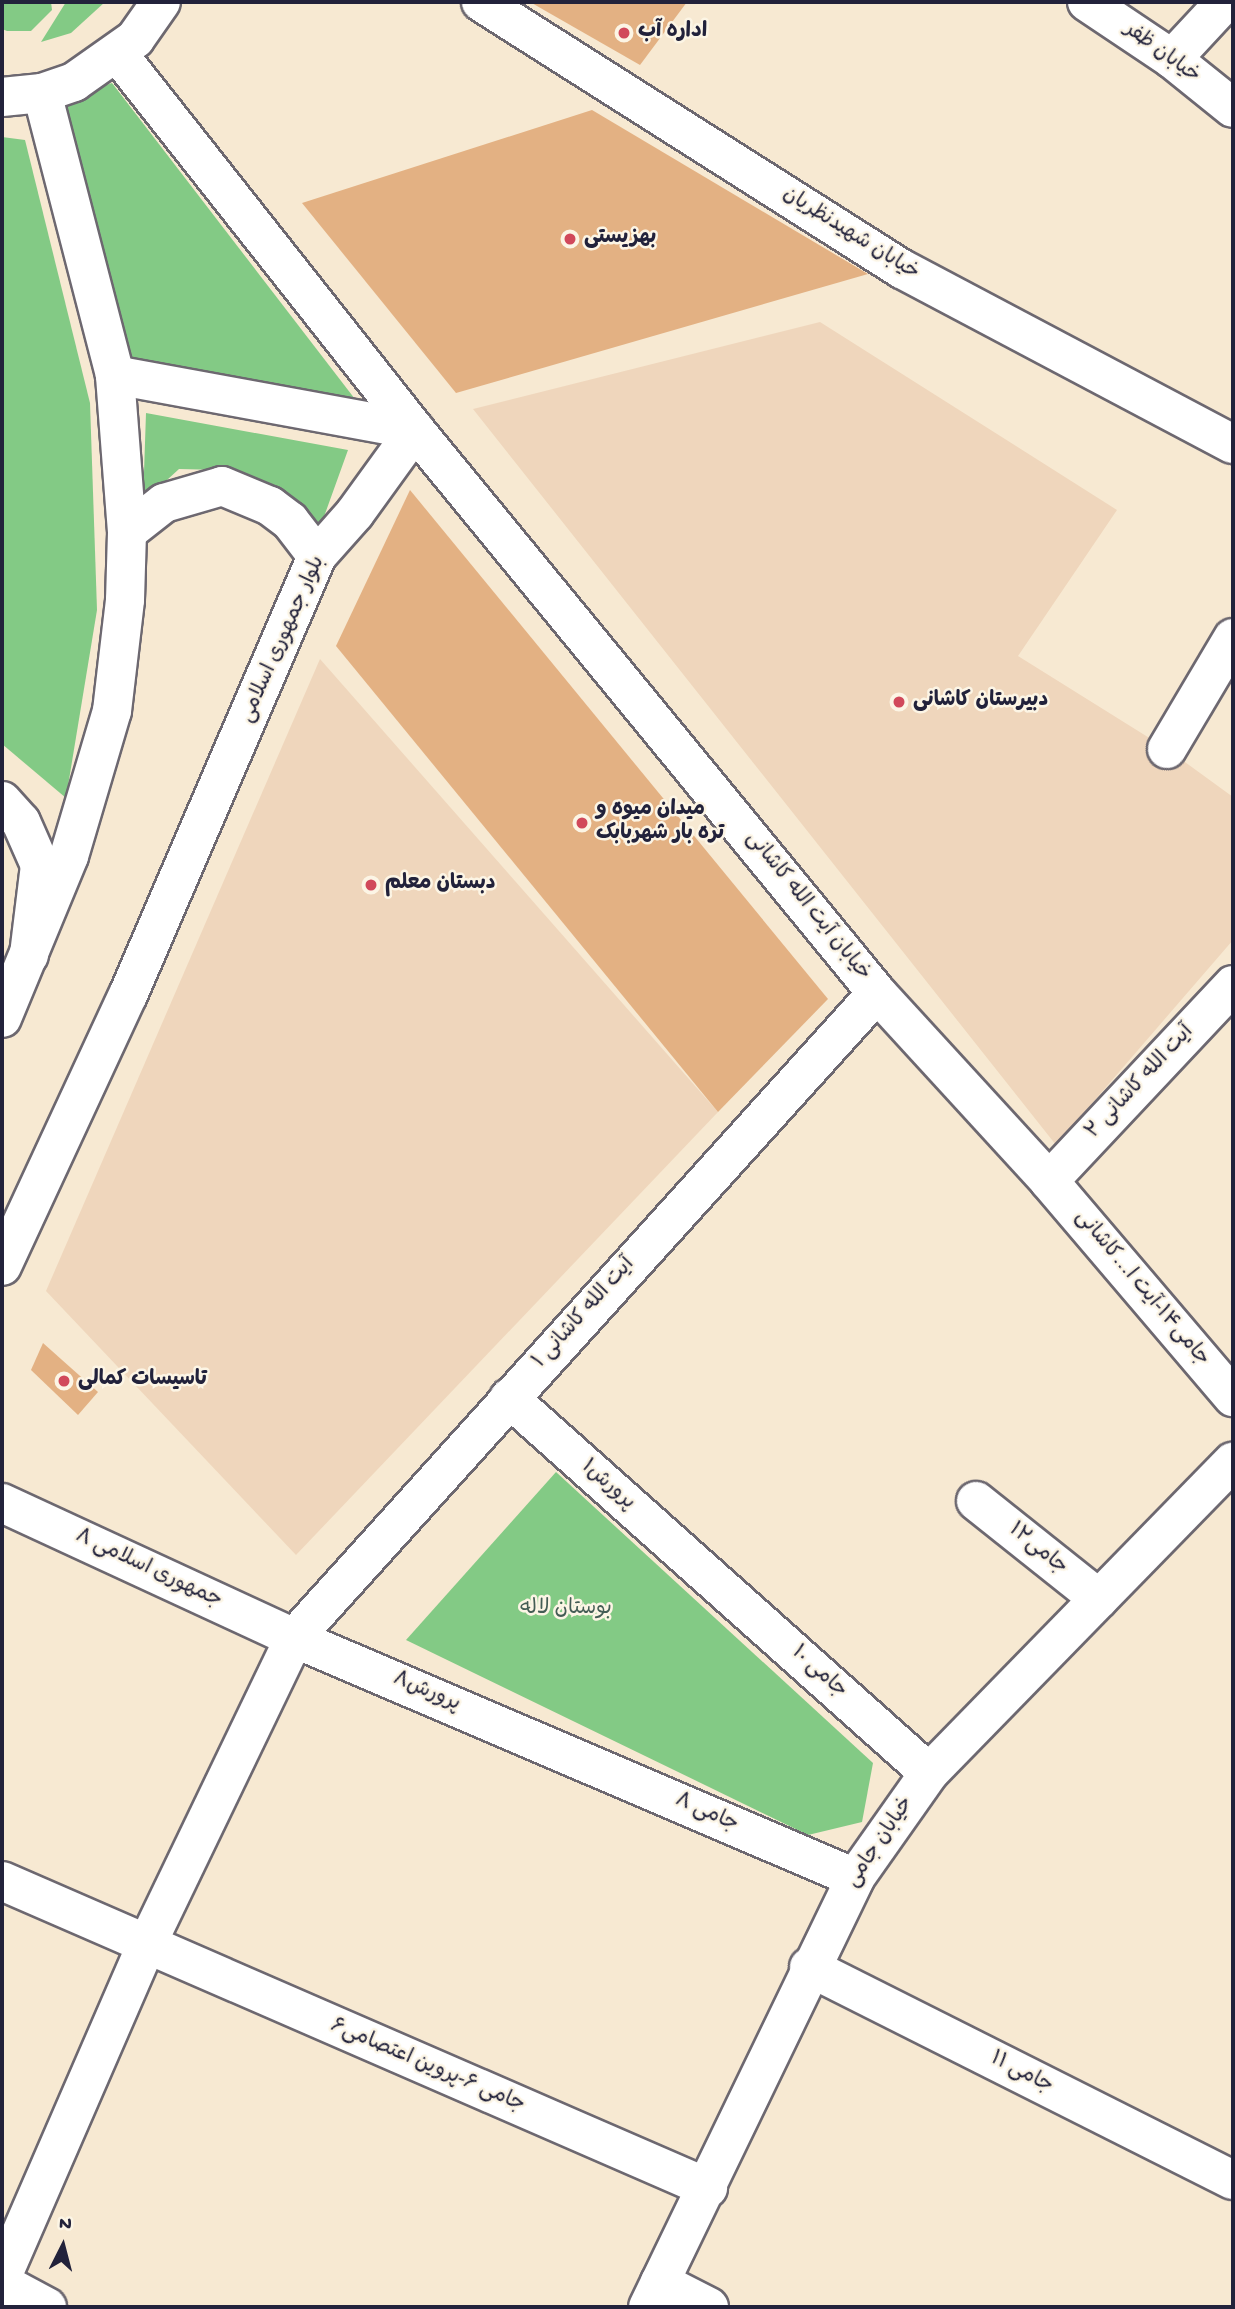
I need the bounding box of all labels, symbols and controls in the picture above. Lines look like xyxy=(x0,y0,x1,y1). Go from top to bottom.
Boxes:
street label: خیابان ظفر xyxy=(1118,18,1204,90)
place label: اداره آب xyxy=(638,20,707,46)
marker: اداره آب xyxy=(616,25,632,41)
street label: خیابان شهیدنظریان xyxy=(777,183,923,287)
place label: بهزیستی xyxy=(584,226,656,252)
marker: بهزیستی xyxy=(562,231,578,247)
street label: بلوار جمهوری اسلامی xyxy=(236,553,332,727)
place label: دبیرستان کاشانی xyxy=(913,689,1048,715)
marker: دبیرستان کاشانی xyxy=(891,694,907,710)
place label: میدان میوه و تره بار شهربابک xyxy=(596,798,724,848)
marker: میدان میوه و تره بار شهربابک xyxy=(574,815,590,831)
street label: خیابان آیت الله کاشانی xyxy=(739,827,875,987)
place label: دبستان معلم xyxy=(385,872,496,898)
marker: دبستان معلم xyxy=(363,877,379,893)
street label: آیت الله کاشانی ۲ xyxy=(1082,1021,1200,1145)
street label: جامی۱۴-آیت ا...کاشانی xyxy=(1068,1206,1214,1372)
street label: آیت الله کاشانی ۱ xyxy=(529,1253,641,1375)
place label: تاسیسات کمالی xyxy=(78,1368,207,1394)
marker: تاسیسات کمالی xyxy=(56,1373,72,1389)
street label: پرورش۱ xyxy=(575,1456,639,1516)
street label: جامی۱۲ xyxy=(1002,1519,1072,1581)
street label: جمهوری اسلامی ۸ xyxy=(71,1525,225,1615)
park label: بوستان لاله xyxy=(520,1597,612,1623)
street label: جامی ۱۰ xyxy=(785,1641,851,1705)
street label: پرورش۸ xyxy=(388,1668,464,1718)
street label: جامی ۸ xyxy=(670,1789,742,1839)
street label: خیابان جامی xyxy=(842,1793,920,1893)
street label: جامی ۶-پروین اعتصامی۶ xyxy=(326,2015,528,2119)
street label: جامی ۱۱ xyxy=(985,2048,1057,2100)
north arrow xyxy=(28,2211,98,2281)
text: N xyxy=(58,2213,73,2237)

